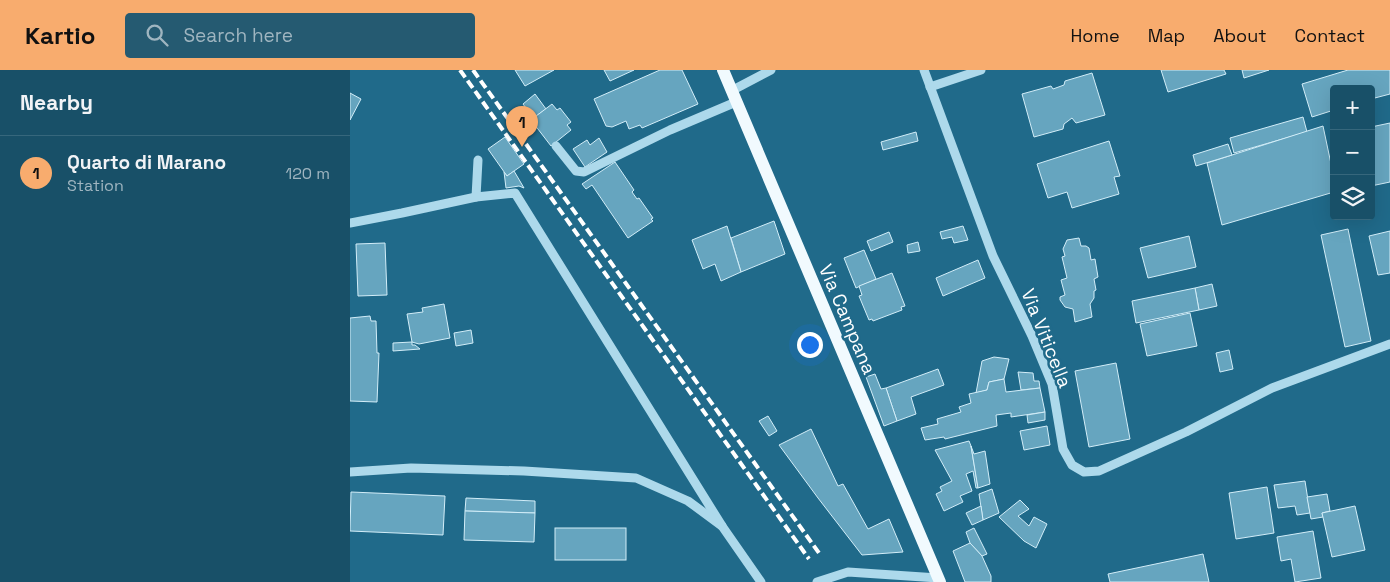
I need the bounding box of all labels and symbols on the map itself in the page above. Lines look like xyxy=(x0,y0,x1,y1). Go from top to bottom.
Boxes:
pin: 1 xyxy=(506,106,538,147)
street label: Via Campana xyxy=(813,260,882,378)
street label: Via Viticella xyxy=(1015,285,1078,391)
your location xyxy=(797,332,823,358)

